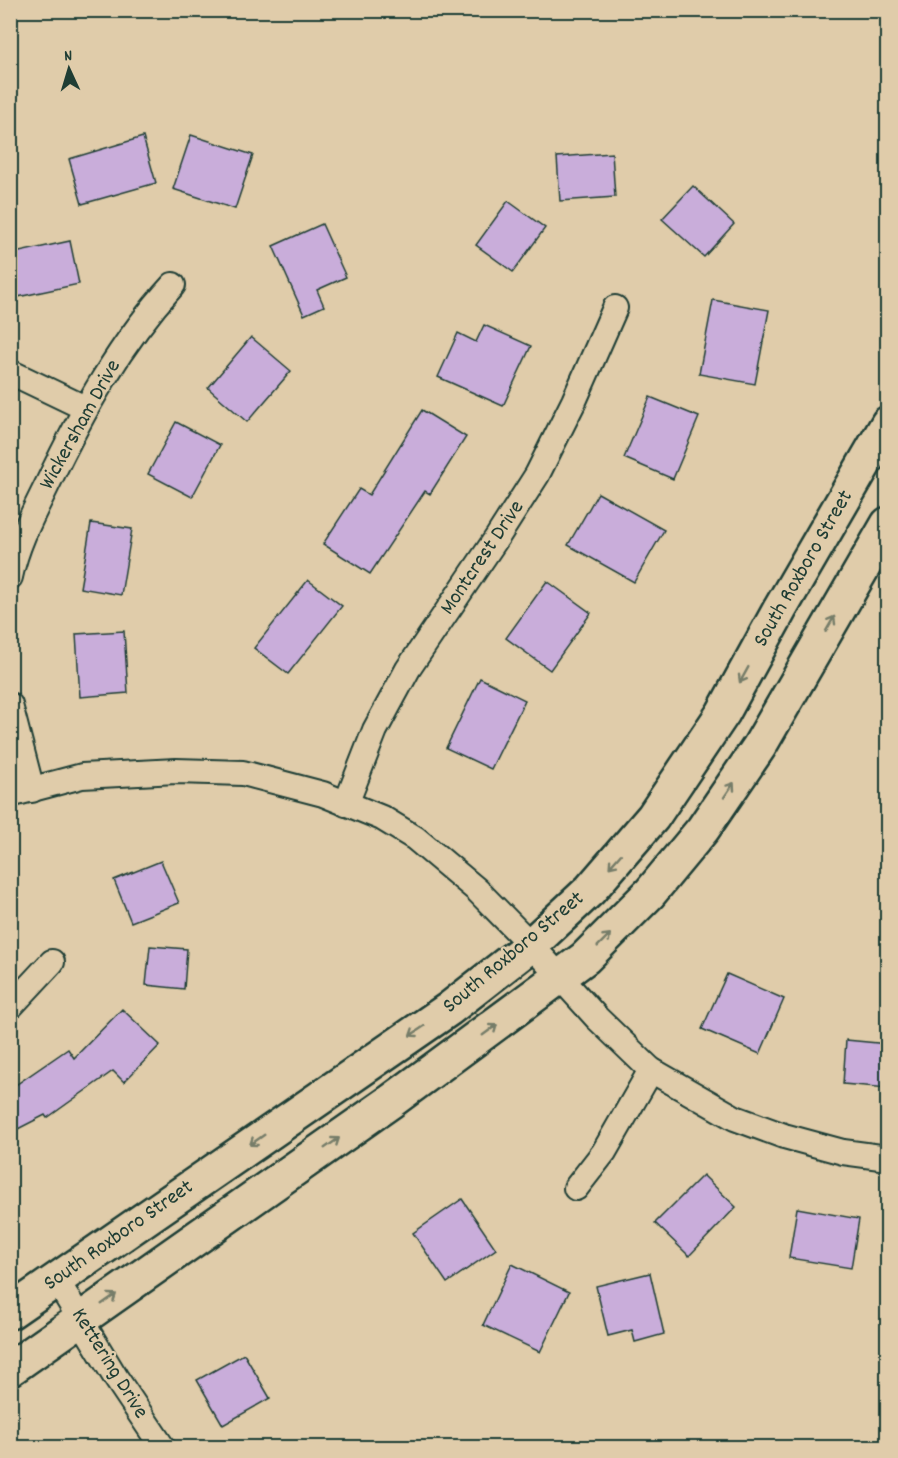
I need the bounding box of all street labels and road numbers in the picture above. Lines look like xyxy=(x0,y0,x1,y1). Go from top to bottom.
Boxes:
street label: Wickersham Drive xyxy=(32,354,130,496)
street label: South Roxboro Street xyxy=(746,485,862,653)
street label: Montcrest Drive xyxy=(433,494,533,622)
street label: South Roxboro Street xyxy=(436,884,592,1022)
street label: South Roxboro Street xyxy=(38,1173,200,1299)
street label: Kettering Drive xyxy=(63,1303,155,1425)

